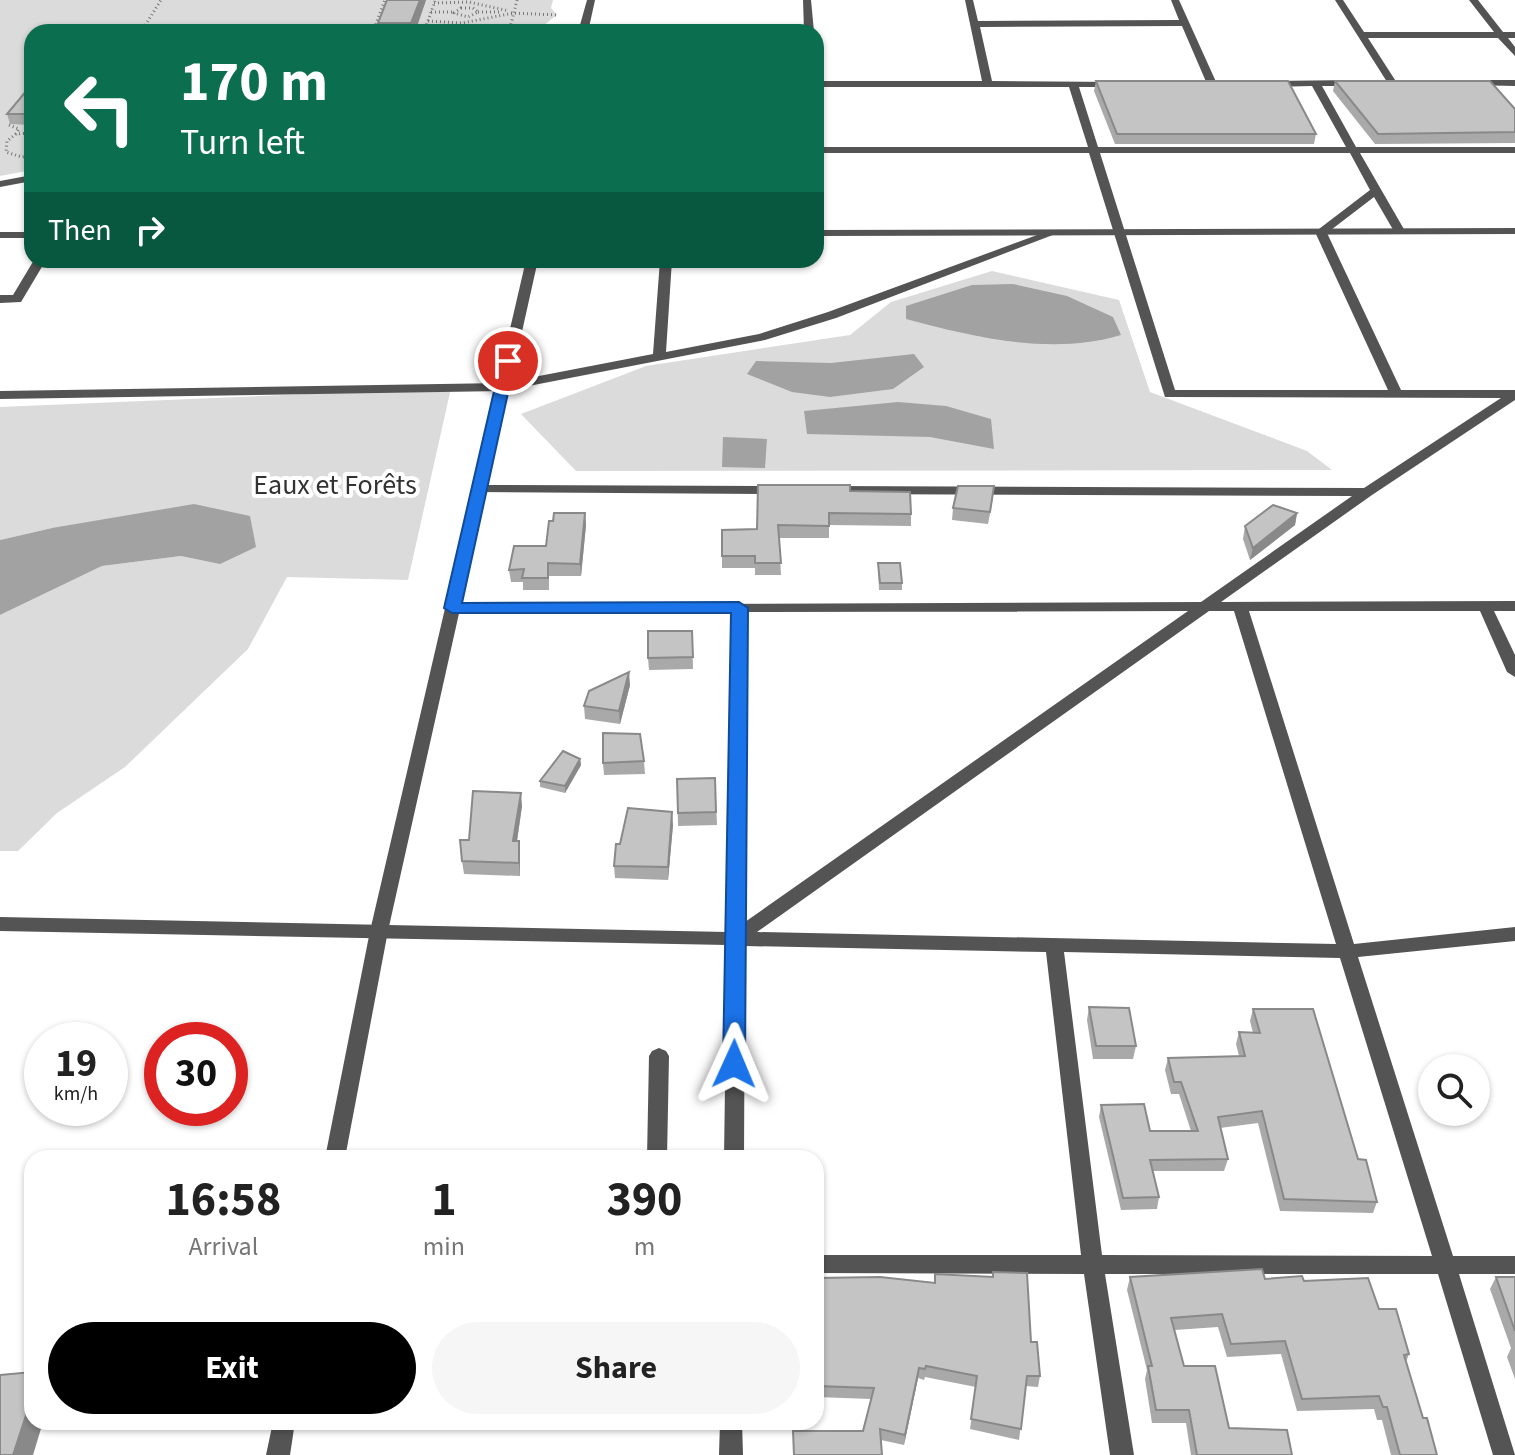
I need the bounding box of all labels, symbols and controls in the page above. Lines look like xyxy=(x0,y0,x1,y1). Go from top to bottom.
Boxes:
text: 170 m xyxy=(180,43,328,122)
icon: left xyxy=(48,56,152,160)
text: Turn left xyxy=(180,117,305,168)
icon: right xyxy=(128,208,172,252)
text: Then xyxy=(48,209,112,252)
pin xyxy=(474,327,542,395)
icon: arrive xyxy=(486,339,530,383)
park label: Eaux et Forêts xyxy=(253,465,417,505)
speed limit sign: 30 xyxy=(144,1022,248,1126)
position arrow xyxy=(692,1022,776,1106)
text: 19 xyxy=(55,1035,97,1092)
map controls xyxy=(1418,1054,1490,1126)
button: search xyxy=(1418,1054,1490,1126)
text: km/h xyxy=(54,1080,98,1108)
text: 16:58 xyxy=(165,1166,281,1234)
text: 1 xyxy=(431,1166,457,1234)
text: 390 xyxy=(606,1166,682,1234)
text: Arrival xyxy=(188,1228,258,1265)
text: min xyxy=(423,1228,465,1265)
text: m xyxy=(634,1228,655,1265)
button: Exit xyxy=(48,1322,416,1414)
button: Share xyxy=(432,1322,800,1414)

